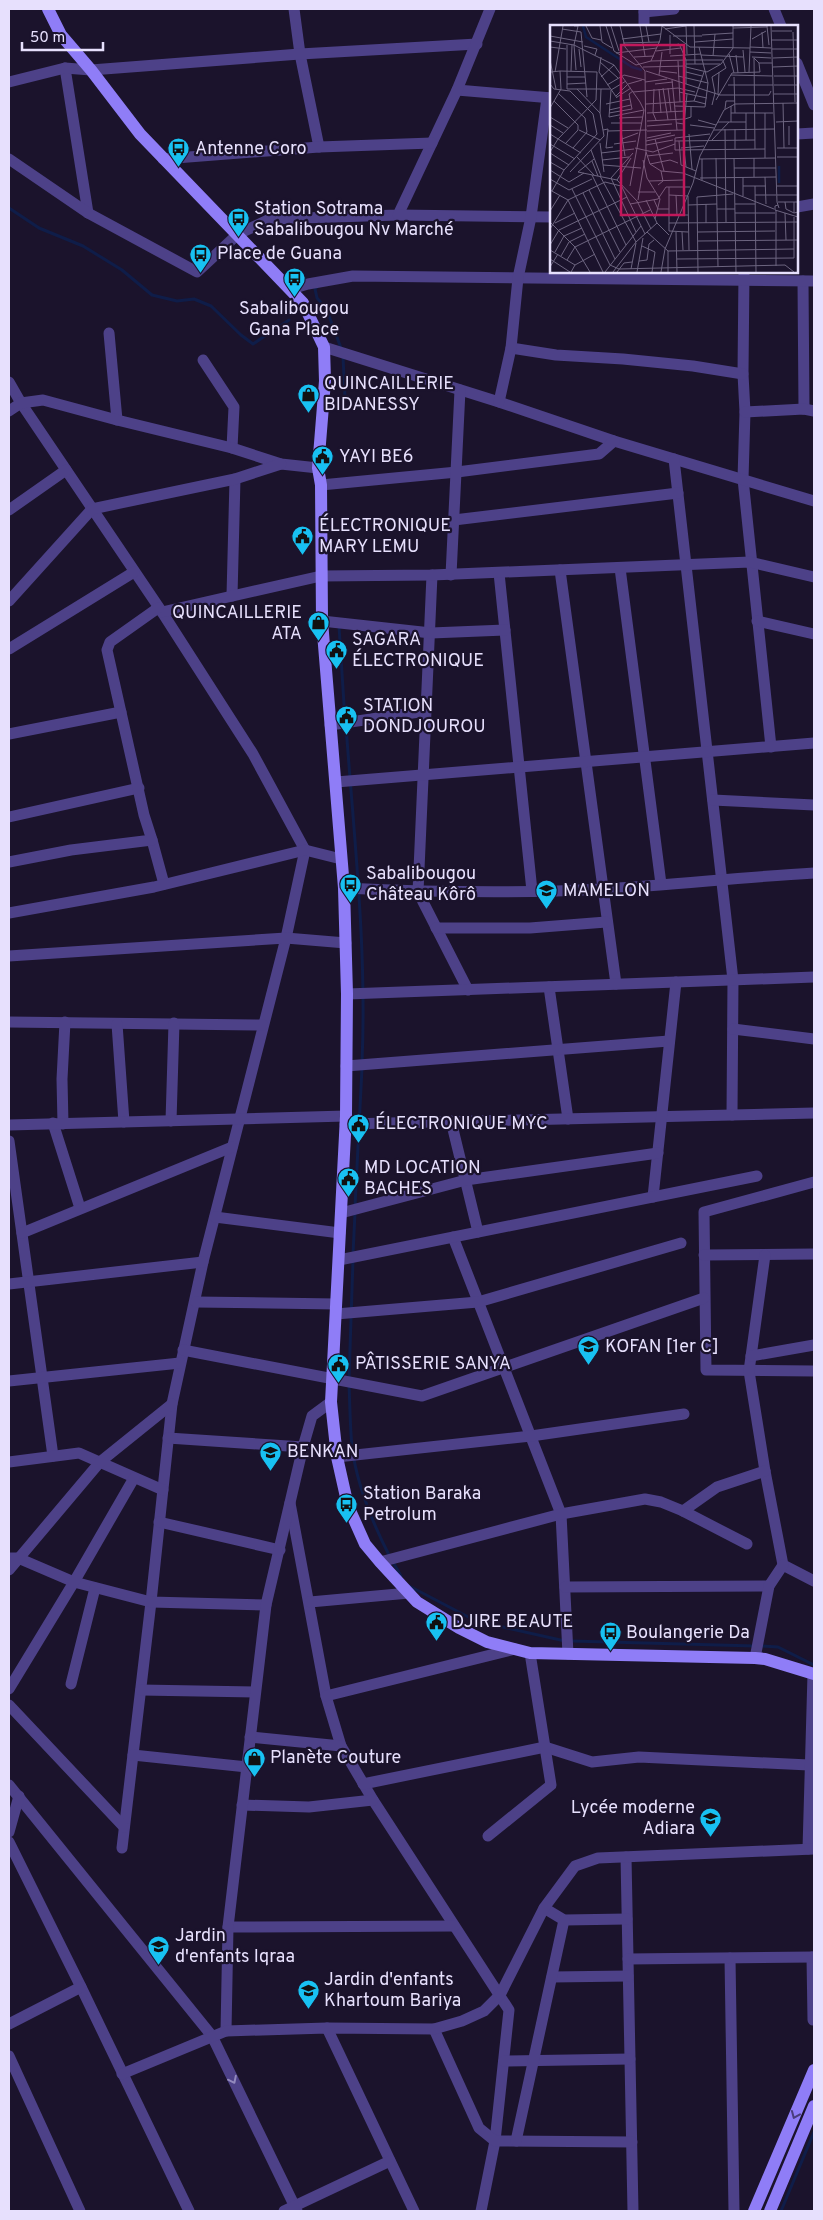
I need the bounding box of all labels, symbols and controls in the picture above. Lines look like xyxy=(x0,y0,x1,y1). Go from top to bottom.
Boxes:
scale bar xyxy=(22,20,104,52)
inset map xyxy=(550,25,798,272)
text: 50 m xyxy=(30,29,65,48)
bus stop icon: Antenne Coro xyxy=(167,137,191,168)
place label: Antenne Coro xyxy=(195,138,307,161)
place label: Station Sotrama Sabalibougou Nv Marché xyxy=(254,198,454,242)
bus stop icon: Station Sotrama Sabalibougou Nv Marché xyxy=(226,207,250,238)
bus stop icon: Place de Guana xyxy=(189,242,213,273)
place label: Place de Guana xyxy=(217,243,342,266)
bus stop icon: Sabalibougou Gana Place xyxy=(282,267,306,298)
place label: Sabalibougou Gana Place xyxy=(239,298,349,342)
place label: QUINCAILLERIE BIDANESSY xyxy=(324,373,454,417)
shop icon: QUINCAILLERIE BIDANESSY xyxy=(296,382,320,413)
public building icon: YAYI BE6 xyxy=(311,445,335,476)
place label: YAYI BE6 xyxy=(339,446,414,469)
place label: ÉLECTRONIQUE MARY LEMU xyxy=(319,513,451,559)
public building icon: ÉLECTRONIQUE MARY LEMU xyxy=(291,524,315,555)
place label: QUINCAILLERIE ATA xyxy=(172,602,302,646)
shop icon: QUINCAILLERIE ATA xyxy=(306,611,330,642)
place label: SAGARA ÉLECTRONIQUE xyxy=(352,629,484,673)
public building icon: SAGARA ÉLECTRONIQUE xyxy=(324,638,348,669)
place label: STATION DONDJOUROU xyxy=(363,695,486,739)
public building icon: STATION DONDJOUROU xyxy=(335,704,359,735)
place label: Sabalibougou Château Kôrô xyxy=(366,863,476,907)
bus stop icon: Sabalibougou Château Kôrô xyxy=(338,872,362,903)
school or university icon: MAMELON xyxy=(535,879,559,910)
place label: MAMELON xyxy=(563,880,650,903)
place label: ÉLECTRONIQUE MYC xyxy=(375,1111,548,1136)
public building icon: ÉLECTRONIQUE MYC xyxy=(347,1112,371,1143)
place label: MD LOCATION BACHES xyxy=(364,1157,481,1201)
public building icon: MD LOCATION BACHES xyxy=(336,1166,360,1197)
school or university icon: KOFAN [1er C] xyxy=(577,1335,601,1366)
place label: KOFAN [1er C] xyxy=(605,1336,719,1359)
place label: PÂTISSERIE SANYA xyxy=(355,1351,511,1376)
public building icon: PÂTISSERIE SANYA xyxy=(327,1352,351,1383)
school or university icon: BENKAN xyxy=(259,1440,283,1471)
place label: BENKAN xyxy=(287,1441,358,1464)
place label: Station Baraka Petrolum xyxy=(363,1483,481,1527)
bus stop icon: Station Baraka Petrolum xyxy=(335,1492,359,1523)
public building icon: DJIRE BEAUTE xyxy=(424,1610,448,1641)
place label: DJIRE BEAUTE xyxy=(452,1611,573,1634)
bus stop icon: Boulangerie Da xyxy=(598,1621,622,1652)
place label: Boulangerie Da xyxy=(626,1622,750,1645)
shop icon: Planète Couture xyxy=(242,1746,266,1777)
place label: Planète Couture xyxy=(270,1747,401,1770)
place label: Lycée moderne Adiara xyxy=(571,1797,695,1841)
school or university icon: Lycée moderne Adiara xyxy=(699,1806,723,1837)
place label: Jardin d'enfants Iqraa xyxy=(175,1925,295,1969)
school or university icon: Jardin d'enfants Iqraa xyxy=(147,1934,171,1965)
place label: Jardin d'enfants Khartoum Bariya xyxy=(324,1969,461,2013)
school or university icon: Jardin d'enfants Khartoum Bariya xyxy=(296,1978,320,2009)
one-way arrow xyxy=(227,2075,237,2084)
one-way arrow xyxy=(791,2110,802,2119)

